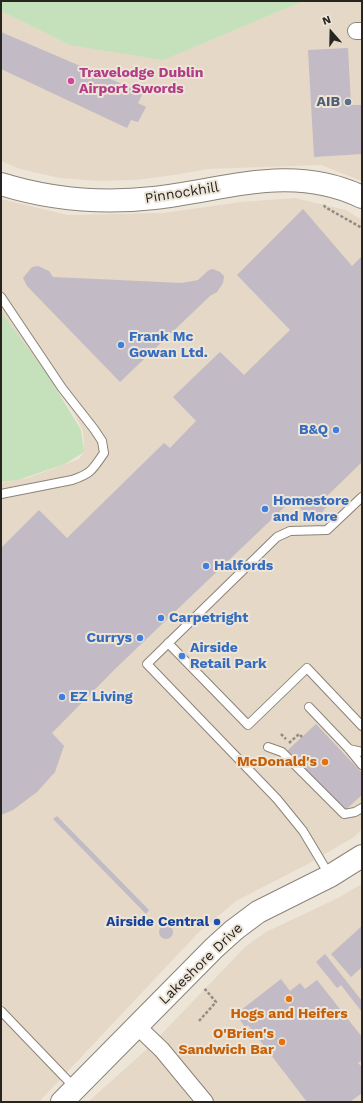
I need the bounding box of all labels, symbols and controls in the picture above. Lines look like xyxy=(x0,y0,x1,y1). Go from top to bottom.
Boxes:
north arrow xyxy=(311,12,351,52)
text: N xyxy=(321,13,333,28)
place label: Travelodge Dublin Airport Swords xyxy=(79,65,203,98)
marker: Travelodge Dublin Airport Swords xyxy=(66,76,76,86)
place label: AIB xyxy=(316,94,340,110)
marker: AIB xyxy=(343,97,353,107)
street label: Pinnockhill xyxy=(144,179,220,207)
place label: Frank Mc Gowan Ltd. xyxy=(129,329,208,362)
marker: Frank Mc Gowan Ltd. xyxy=(116,340,126,350)
place label: B&Q xyxy=(299,422,328,438)
marker: B&Q xyxy=(331,425,341,435)
place label: Homestore and More xyxy=(273,493,349,526)
marker: Homestore and More xyxy=(260,504,270,514)
place label: Halfords xyxy=(214,558,273,574)
marker: Halfords xyxy=(201,561,211,571)
place label: Carpetright xyxy=(169,610,248,626)
marker: Carpetright xyxy=(156,613,166,623)
place label: Currys xyxy=(87,630,132,646)
marker: Currys xyxy=(135,633,145,643)
place label: Airside Retail Park xyxy=(190,640,267,672)
marker: Airside Retail Park xyxy=(177,651,187,661)
place label: EZ Living xyxy=(70,689,133,705)
marker: EZ Living xyxy=(57,692,67,702)
place label: McDonald's xyxy=(237,754,317,770)
marker: McDonald's xyxy=(320,757,330,767)
place label: Airside Central xyxy=(106,914,209,930)
marker: Airside Central xyxy=(212,917,222,927)
street label: Lakeshore Drive xyxy=(156,920,246,1008)
marker: Hogs and Heifers xyxy=(284,994,294,1004)
place label: Hogs and Heifers xyxy=(230,1006,348,1022)
place label: O'Brien's Sandwich Bar xyxy=(178,1026,274,1058)
marker: O'Brien's Sandwich Bar xyxy=(277,1037,287,1047)

